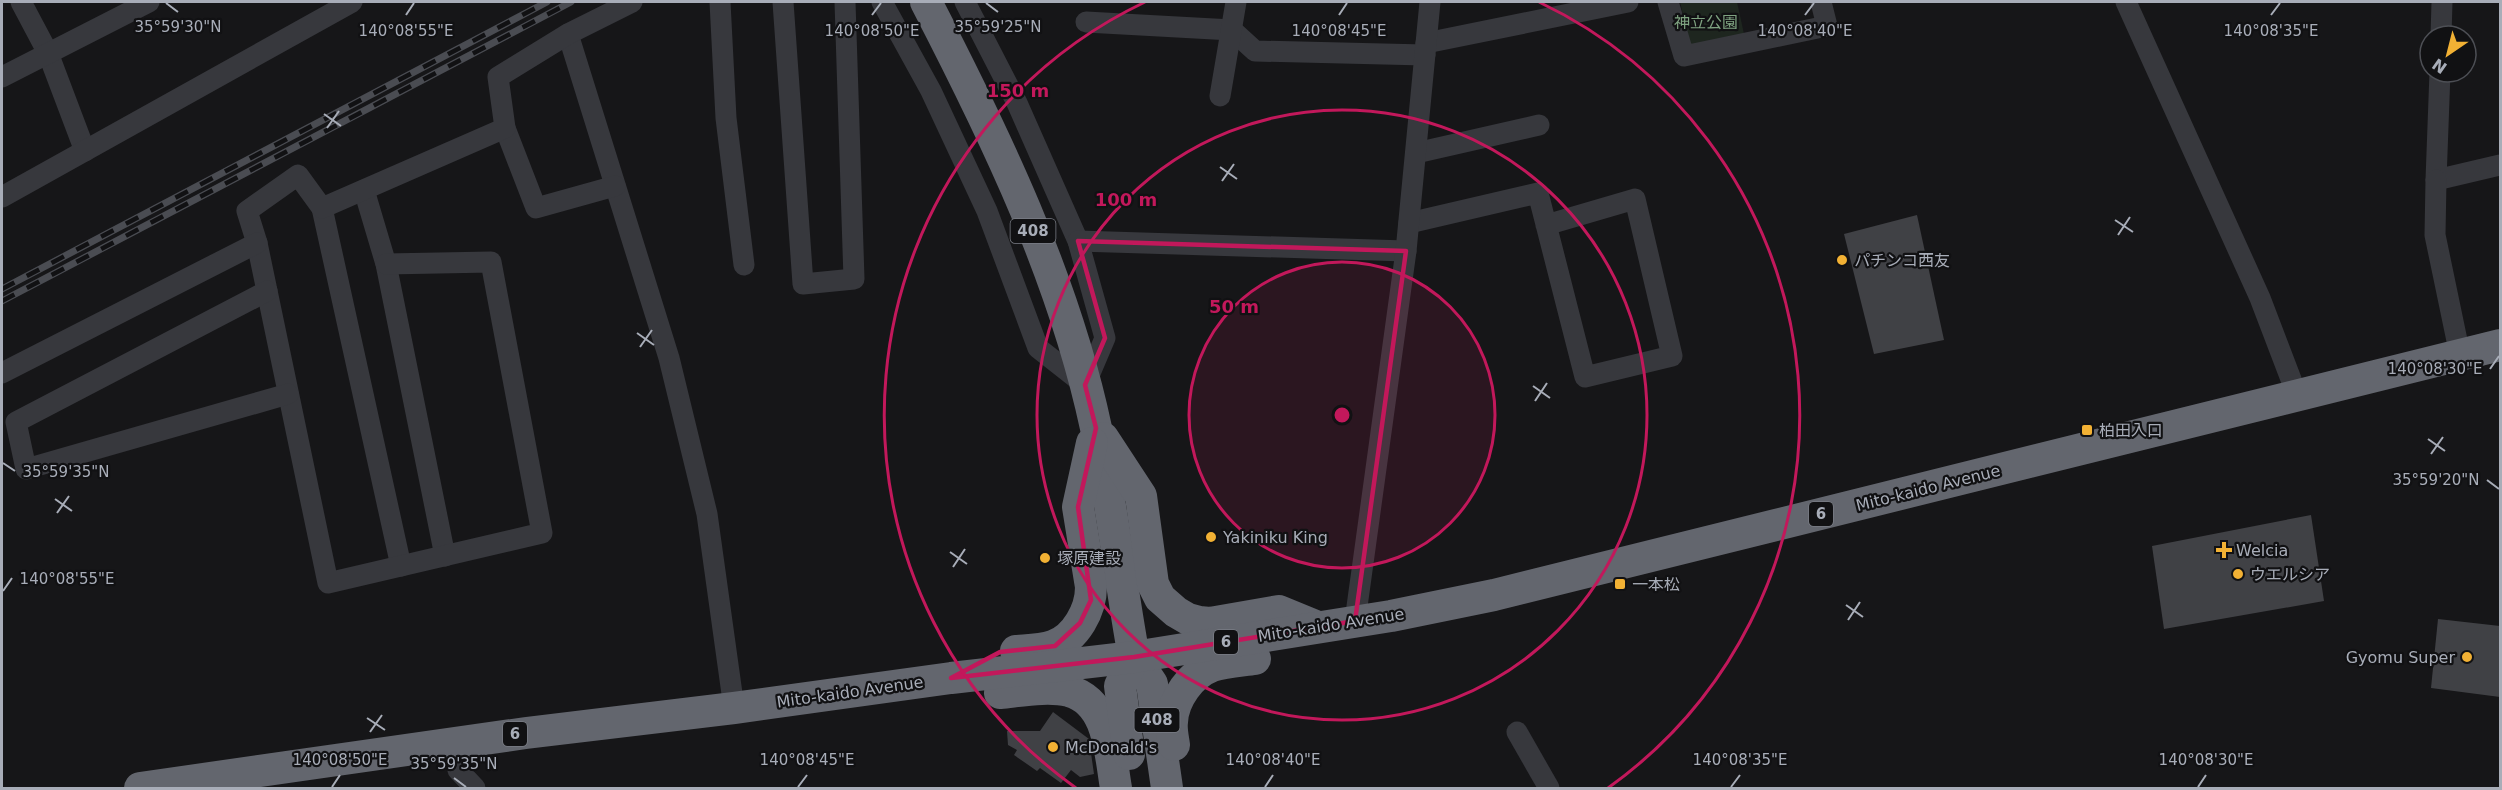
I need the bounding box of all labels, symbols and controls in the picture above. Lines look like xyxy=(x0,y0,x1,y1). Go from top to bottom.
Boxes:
park label: 神立公園 xyxy=(1674,13,1738,32)
text: 35°59'30"N xyxy=(134,18,222,36)
text: 35°59'25"N xyxy=(954,18,1042,36)
text: 140°08'55"E xyxy=(359,22,453,40)
text: 140°08'50"E xyxy=(825,22,919,40)
text: 140°08'45"E xyxy=(1292,22,1386,40)
text: 140°08'40"E xyxy=(1758,22,1852,40)
text: 140°08'35"E xyxy=(2224,22,2318,40)
north arrow xyxy=(2418,24,2478,84)
text: N xyxy=(2429,54,2451,77)
text: 150 m xyxy=(987,80,1049,101)
text: 100 m xyxy=(1095,189,1157,210)
road number: 408 xyxy=(1010,219,1056,243)
place label: パチンコ西友 xyxy=(1854,251,1950,270)
marker: パチンコ西友 xyxy=(1835,253,1849,267)
text: 50 m xyxy=(1209,296,1259,317)
text: 140°08'30"E xyxy=(2388,360,2482,378)
centre of rings xyxy=(1332,405,1352,425)
place label: 柏田入口 xyxy=(2099,421,2163,440)
marker: 柏田入口 xyxy=(2080,423,2094,437)
street label: Mito-kaido Avenue xyxy=(1854,461,2002,515)
text: 35°59'35"N xyxy=(22,463,110,481)
text: 35°59'20"N xyxy=(2392,471,2480,489)
road number: 6 xyxy=(1809,502,1833,526)
place label: Yakiniku King xyxy=(1222,528,1328,547)
marker: Yakiniku King xyxy=(1204,530,1218,544)
place label: Welcia xyxy=(2236,541,2288,560)
marker: Welcia xyxy=(2217,543,2231,557)
place label: 塚原建設 xyxy=(1057,549,1121,568)
marker: 塚原建設 xyxy=(1038,551,1052,565)
place label: ウエルシア xyxy=(2250,565,2330,584)
marker: ウエルシア xyxy=(2231,567,2245,581)
text: 140°08'55"E xyxy=(20,570,114,588)
place label: 一本松 xyxy=(1632,575,1680,594)
marker: 一本松 xyxy=(1613,577,1627,591)
street label: Mito-kaido Avenue xyxy=(1256,604,1406,646)
road number: 6 xyxy=(1214,630,1238,654)
place label: Gyomu Super xyxy=(2346,648,2455,667)
marker: Gyomu Super xyxy=(2460,650,2474,664)
street label: Mito-kaido Avenue xyxy=(775,672,925,712)
road number: 408 xyxy=(1134,708,1180,732)
road number: 6 xyxy=(503,722,527,746)
place label: McDonald's xyxy=(1065,738,1157,757)
marker: McDonald's xyxy=(1046,740,1060,754)
text: 140°08'50"E xyxy=(293,751,387,769)
text: 140°08'45"E xyxy=(760,751,854,769)
text: 140°08'40"E xyxy=(1226,751,1320,769)
text: 140°08'35"E xyxy=(1693,751,1787,769)
text: 140°08'30"E xyxy=(2159,751,2253,769)
text: 35°59'35"N xyxy=(410,755,498,773)

